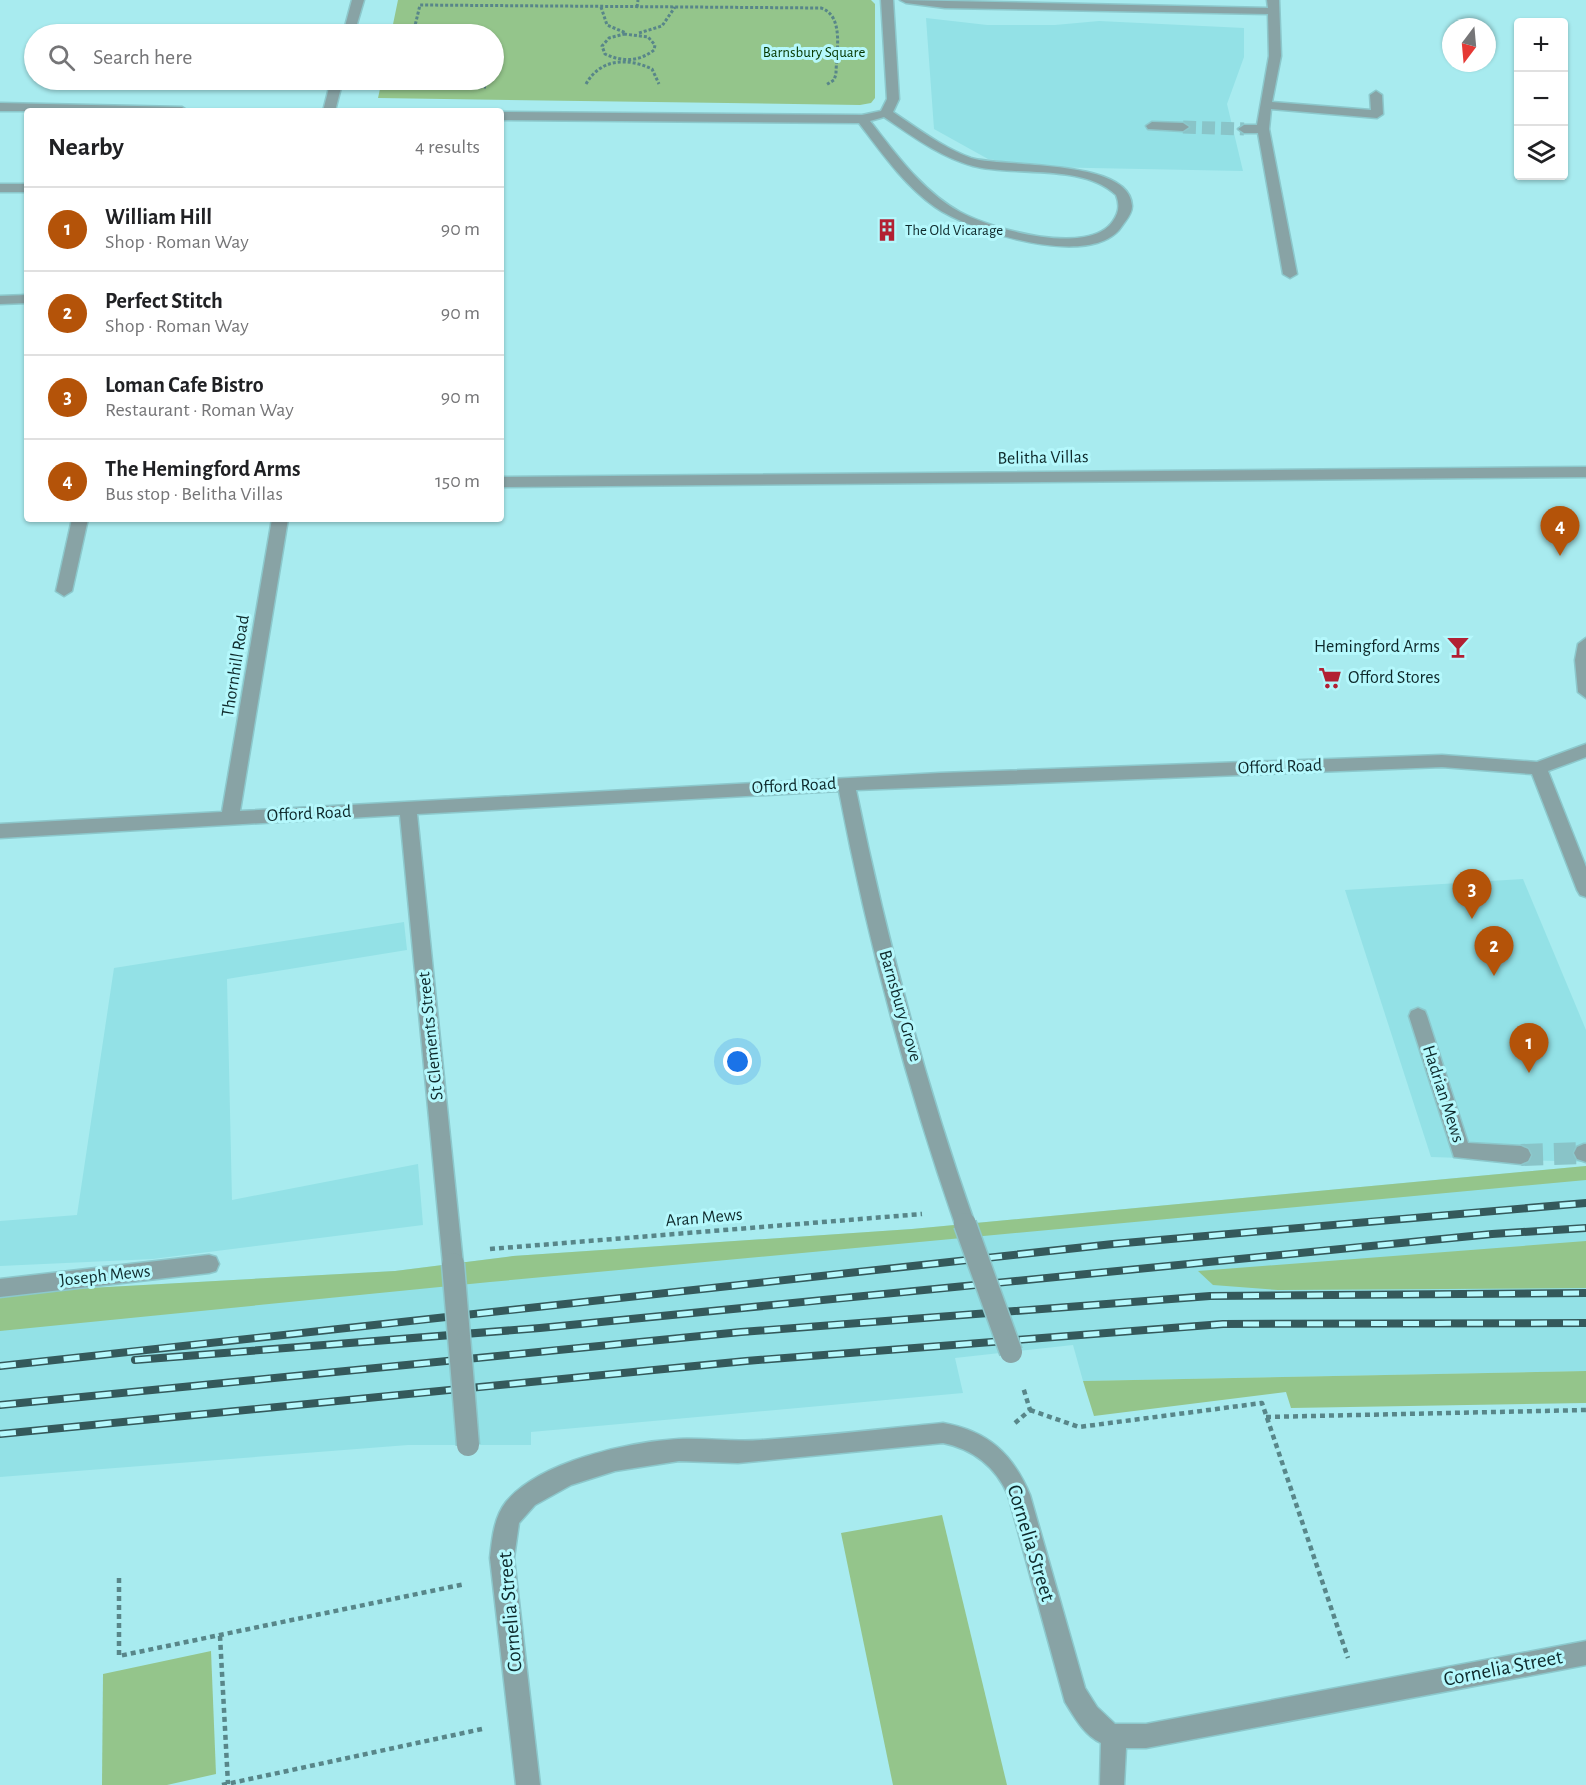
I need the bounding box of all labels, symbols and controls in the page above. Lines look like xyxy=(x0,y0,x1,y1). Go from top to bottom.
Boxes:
north arrow xyxy=(1442,18,1496,72)
map controls xyxy=(1514,18,1568,180)
button: + xyxy=(1514,18,1568,72)
search box xyxy=(24,24,504,90)
icon: search xyxy=(45,41,78,74)
park label: Barnsbury Square xyxy=(763,45,865,60)
text: Search here xyxy=(93,46,192,68)
button: − xyxy=(1514,72,1568,126)
button: layers xyxy=(1514,126,1568,180)
text: Nearby xyxy=(48,134,124,160)
text: 4 results xyxy=(415,137,480,157)
text: William Hill xyxy=(105,206,212,228)
building icon: The Old Vicarage xyxy=(874,217,900,243)
text: 1 xyxy=(64,219,71,239)
text: 90 m xyxy=(441,219,480,239)
place label: The Old Vicarage xyxy=(905,223,1003,238)
text: Shop · Roman Way xyxy=(105,232,249,252)
text: Perfect Stitch xyxy=(105,290,223,312)
text: 2 xyxy=(63,303,72,323)
text: 90 m xyxy=(441,303,480,323)
text: Shop · Roman Way xyxy=(105,316,249,336)
text: Loman Cafe Bistro xyxy=(105,374,264,396)
text: 3 xyxy=(63,387,72,407)
text: 90 m xyxy=(441,387,480,407)
text: Restaurant · Roman Way xyxy=(105,400,294,420)
street label: Belitha Villas xyxy=(997,448,1089,468)
text: The Hemingford Arms xyxy=(105,458,300,480)
text: 4 xyxy=(62,471,73,491)
text: 150 m xyxy=(435,471,480,491)
text: Bus stop · Belitha Villas xyxy=(105,484,283,504)
pin: 4 xyxy=(1540,506,1580,556)
street label: Thornhill Road xyxy=(219,614,253,718)
bar icon: Hemingford Arms xyxy=(1445,634,1471,660)
place label: Hemingford Arms xyxy=(1314,638,1440,656)
supermarket icon: Offord Stores xyxy=(1317,665,1343,691)
place label: Offord Stores xyxy=(1348,669,1440,687)
street label: Offord Road xyxy=(1237,757,1323,777)
street label: Offord Road xyxy=(751,775,837,797)
street label: Offord Road xyxy=(266,803,352,825)
pin: 3 xyxy=(1452,870,1492,919)
pin: 2 xyxy=(1474,926,1514,976)
street label: Barnsbury Grove xyxy=(876,948,924,1064)
street label: St Clements Street xyxy=(415,971,447,1101)
pin: 1 xyxy=(1510,1024,1549,1073)
street label: Hadrian Mews xyxy=(1419,1043,1467,1145)
your location xyxy=(723,1047,752,1076)
street label: Aran Mews xyxy=(665,1206,743,1230)
street label: Joseph Mews xyxy=(59,1262,151,1290)
street label: Cornelia Street xyxy=(1003,1482,1059,1604)
street label: Cornelia Street xyxy=(494,1551,526,1673)
street label: Cornelia Street xyxy=(1442,1646,1565,1690)

